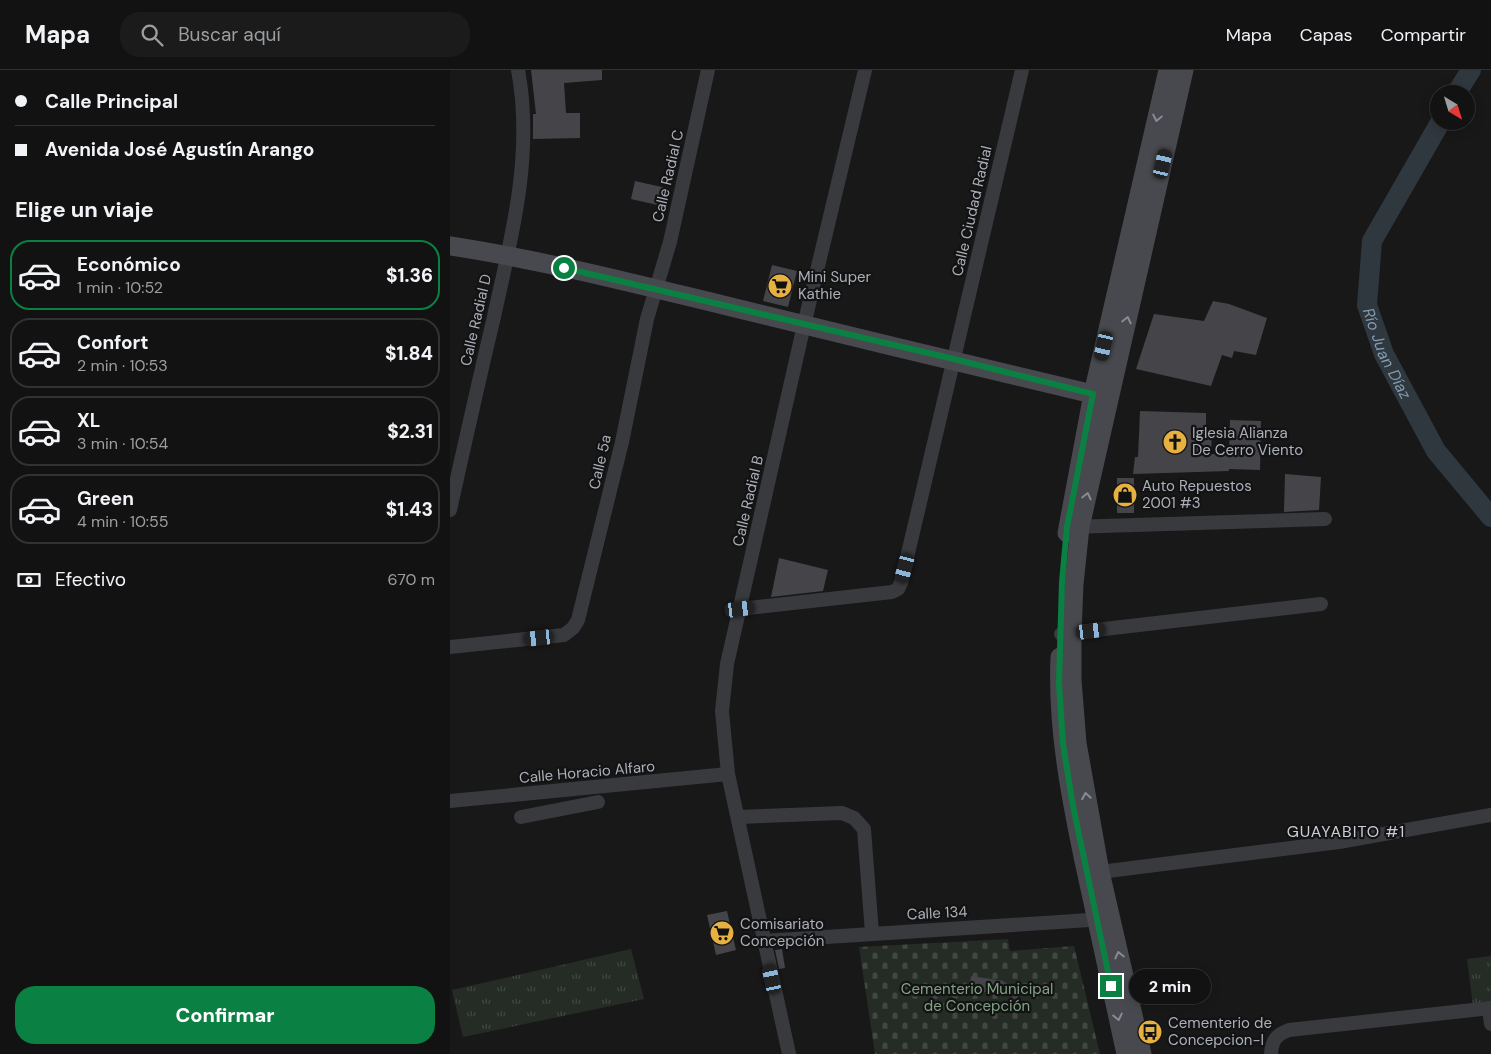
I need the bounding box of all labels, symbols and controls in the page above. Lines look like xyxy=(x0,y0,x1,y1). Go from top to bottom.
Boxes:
search box xyxy=(120,12,470,57)
text: Mapa xyxy=(25,19,90,50)
icon: search xyxy=(138,21,166,49)
text: Buscar aquí xyxy=(178,22,281,47)
text: Mapa xyxy=(1226,23,1272,47)
text: Capas xyxy=(1300,23,1353,47)
text: Compartir xyxy=(1381,23,1466,47)
north arrow xyxy=(1430,85,1475,130)
map controls xyxy=(1430,85,1475,130)
text: Calle Principal xyxy=(45,89,178,114)
one-way arrow xyxy=(1152,113,1163,122)
street label: Calle Radial C xyxy=(648,128,688,224)
text: Avenida José Agustín Arango xyxy=(45,137,314,162)
street label: Calle Ciudad Radial xyxy=(947,144,997,278)
car xyxy=(1152,148,1173,180)
text: Elige un viaje xyxy=(15,195,154,224)
text: Económico xyxy=(77,252,181,277)
icon: car xyxy=(17,253,62,298)
route start xyxy=(553,257,575,279)
text: $1.36 xyxy=(386,263,433,288)
place label: Mini Super Kathie xyxy=(798,267,872,304)
street label: Calle Radial D xyxy=(456,272,496,368)
supermarket icon: Mini Super Kathie xyxy=(767,273,793,299)
text: 1 min · 10:52 xyxy=(77,277,163,298)
water label: Río Juan Díaz xyxy=(1358,305,1417,403)
one-way arrow xyxy=(1121,316,1132,325)
text: Confort xyxy=(77,330,149,355)
car xyxy=(1093,330,1114,362)
icon: car xyxy=(17,331,62,376)
text: $1.84 xyxy=(385,341,433,366)
text: 2 min · 10:53 xyxy=(77,355,168,376)
text: XL xyxy=(77,408,100,433)
icon: car xyxy=(17,409,62,454)
text: $2.31 xyxy=(387,419,433,444)
place label: Iglesia Alianza De Cerro Viento xyxy=(1192,423,1303,460)
church icon: Iglesia Alianza De Cerro Viento xyxy=(1162,429,1188,455)
text: 3 min · 10:54 xyxy=(77,433,168,454)
street label: Calle 5a xyxy=(584,433,616,491)
street label: Calle Radial B xyxy=(728,454,768,548)
place label: Auto Repuestos 2001 #3 xyxy=(1142,476,1252,513)
shop icon: Auto Repuestos 2001 #3 xyxy=(1112,482,1138,508)
text: Green xyxy=(77,486,134,511)
icon: car xyxy=(17,487,62,532)
one-way arrow xyxy=(1081,492,1092,500)
text: $1.43 xyxy=(386,497,433,522)
text: 4 min · 10:55 xyxy=(77,511,169,532)
car xyxy=(893,552,916,584)
icon: cash xyxy=(15,566,43,594)
text: Efectivo xyxy=(55,567,126,592)
text: 670 m xyxy=(388,569,435,590)
car xyxy=(724,600,755,618)
car xyxy=(1075,622,1106,640)
car xyxy=(523,629,554,647)
street label: Calle Horacio Alfaro xyxy=(518,756,656,788)
one-way arrow xyxy=(1081,792,1091,801)
district label: GUAYABITO #1 xyxy=(1287,821,1405,842)
street label: Calle 134 xyxy=(906,901,968,925)
place label: Comisariato Concepción xyxy=(740,914,824,951)
supermarket icon: Comisariato Concepción xyxy=(709,920,735,946)
one-way arrow xyxy=(1114,951,1125,960)
car xyxy=(761,963,782,995)
callout: 2 min xyxy=(1128,968,1211,1004)
route end xyxy=(1100,975,1122,997)
text: 2 min xyxy=(1149,976,1191,997)
park label: Cementerio Municipal de Concepción xyxy=(901,979,1053,1016)
button: Confirmar xyxy=(15,986,435,1044)
one-way arrow xyxy=(1112,1012,1123,1021)
place label: Cementerio de Concepcion-I xyxy=(1168,1013,1272,1050)
bus stop icon: Cementerio de Concepcion-I xyxy=(1137,1019,1163,1045)

